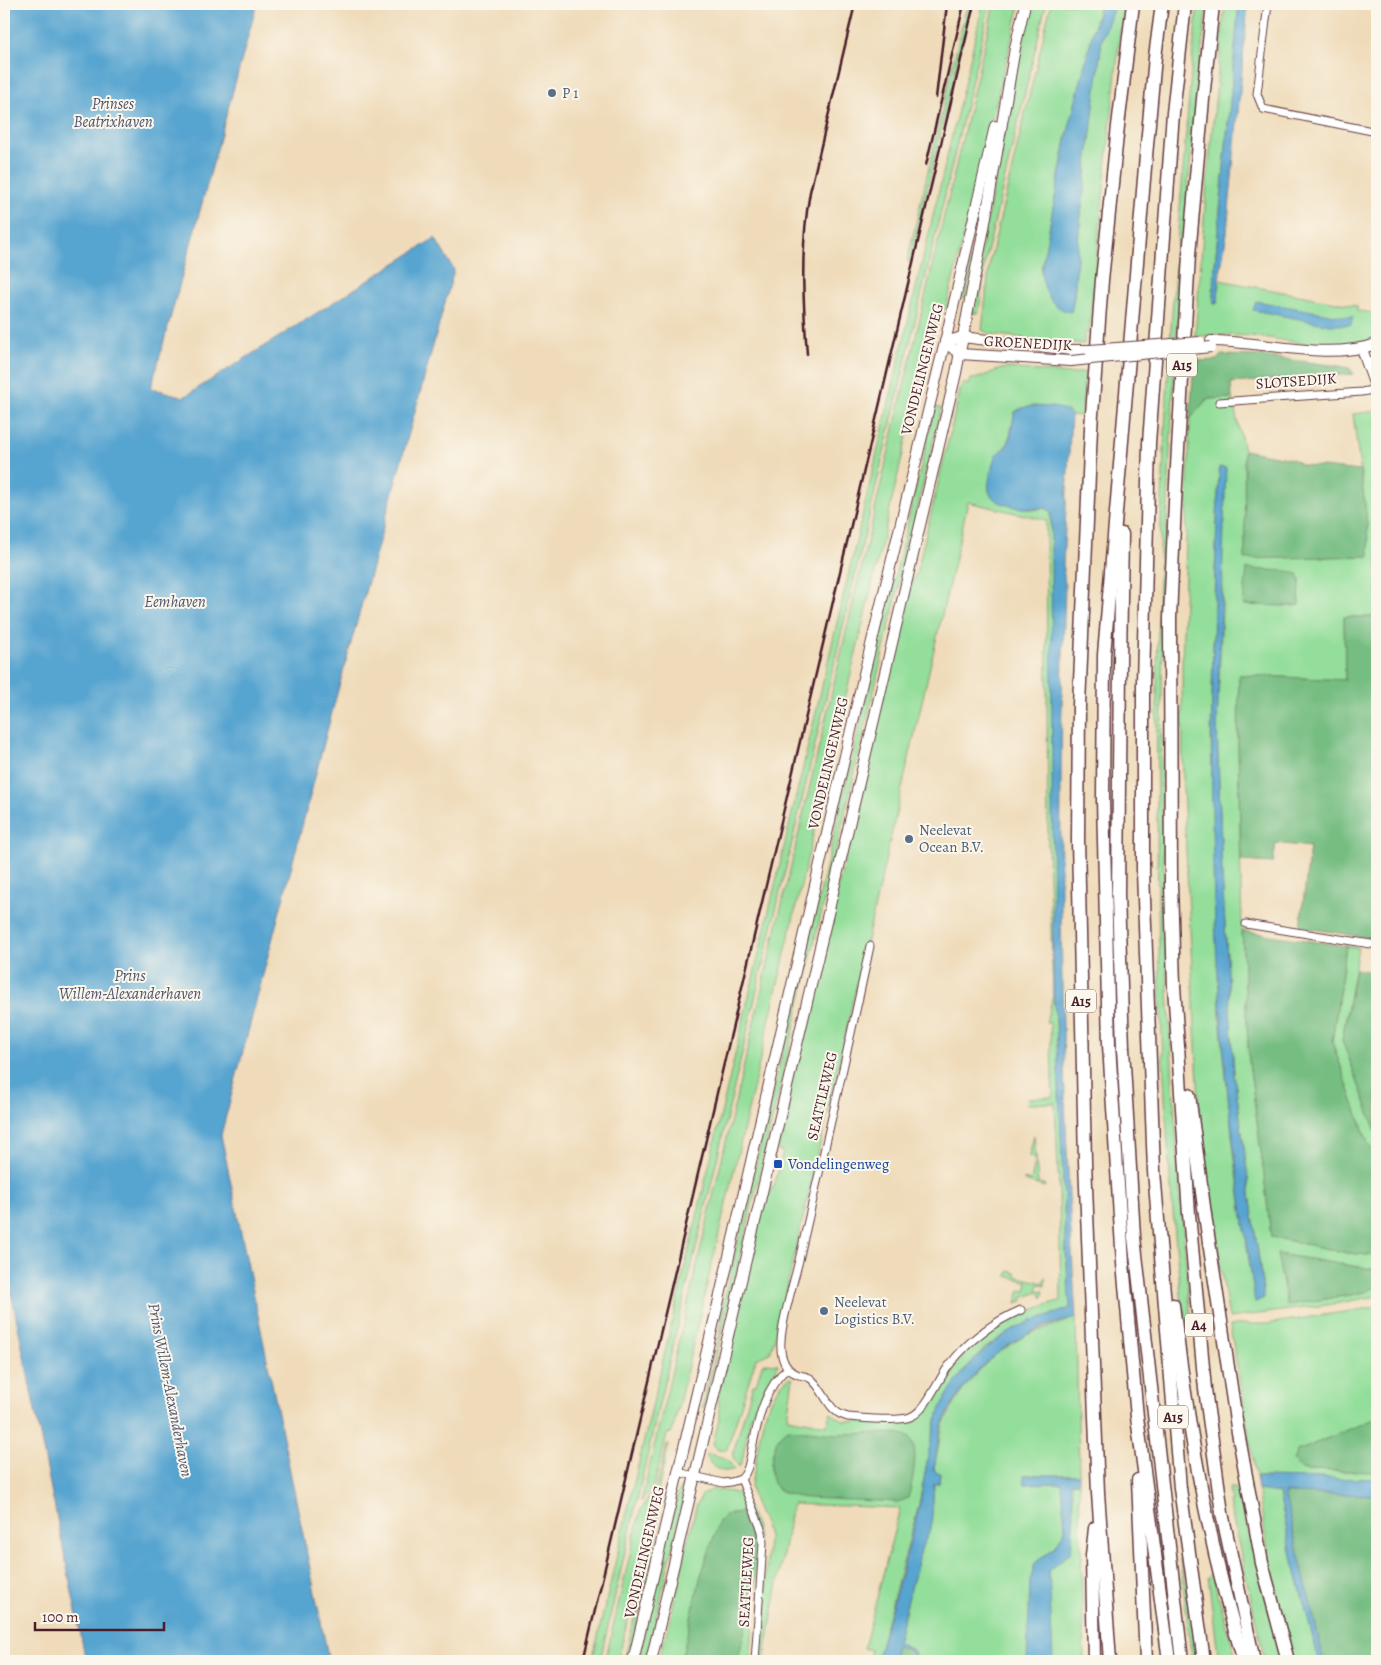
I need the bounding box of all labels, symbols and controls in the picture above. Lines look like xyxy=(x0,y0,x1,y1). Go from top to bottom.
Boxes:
place label: P 1 xyxy=(562,83,578,103)
marker: P 1 xyxy=(546,87,558,99)
water label: Prinses Beatrixhaven xyxy=(73,93,153,133)
street label: VONDELINGENWEG xyxy=(896,301,948,438)
street label: GROENEDIJK xyxy=(984,331,1073,355)
road number: A15 xyxy=(1167,354,1197,376)
street label: SLOTSEDIJK xyxy=(1255,368,1338,394)
water label: Eemhaven xyxy=(144,591,206,613)
street label: VONDELINGENWEG xyxy=(803,695,853,832)
place label: Neelevat Ocean B.V. xyxy=(919,820,984,857)
marker: Neelevat Ocean B.V. xyxy=(903,833,915,845)
water label: Prins Willem-Alexanderhaven xyxy=(59,965,201,1005)
road number: A15 xyxy=(1066,989,1096,1012)
street label: SEATTLEWEG xyxy=(802,1050,842,1142)
place label: Vondelingenweg xyxy=(787,1154,890,1174)
marker: Vondelingenweg xyxy=(772,1158,784,1170)
place label: Neelevat Logistics B.V. xyxy=(834,1292,915,1329)
water label: Prins Willem-Alexanderhaven xyxy=(142,1301,198,1479)
marker: Neelevat Logistics B.V. xyxy=(818,1305,830,1317)
road number: A4 xyxy=(1185,1314,1213,1336)
road number: A15 xyxy=(1158,1405,1188,1428)
street label: VONDELINGENWEG xyxy=(619,1484,669,1621)
street label: SEATTLEWEG xyxy=(734,1536,758,1628)
scale bar xyxy=(35,1600,164,1632)
text: 100 m xyxy=(42,1607,79,1627)

